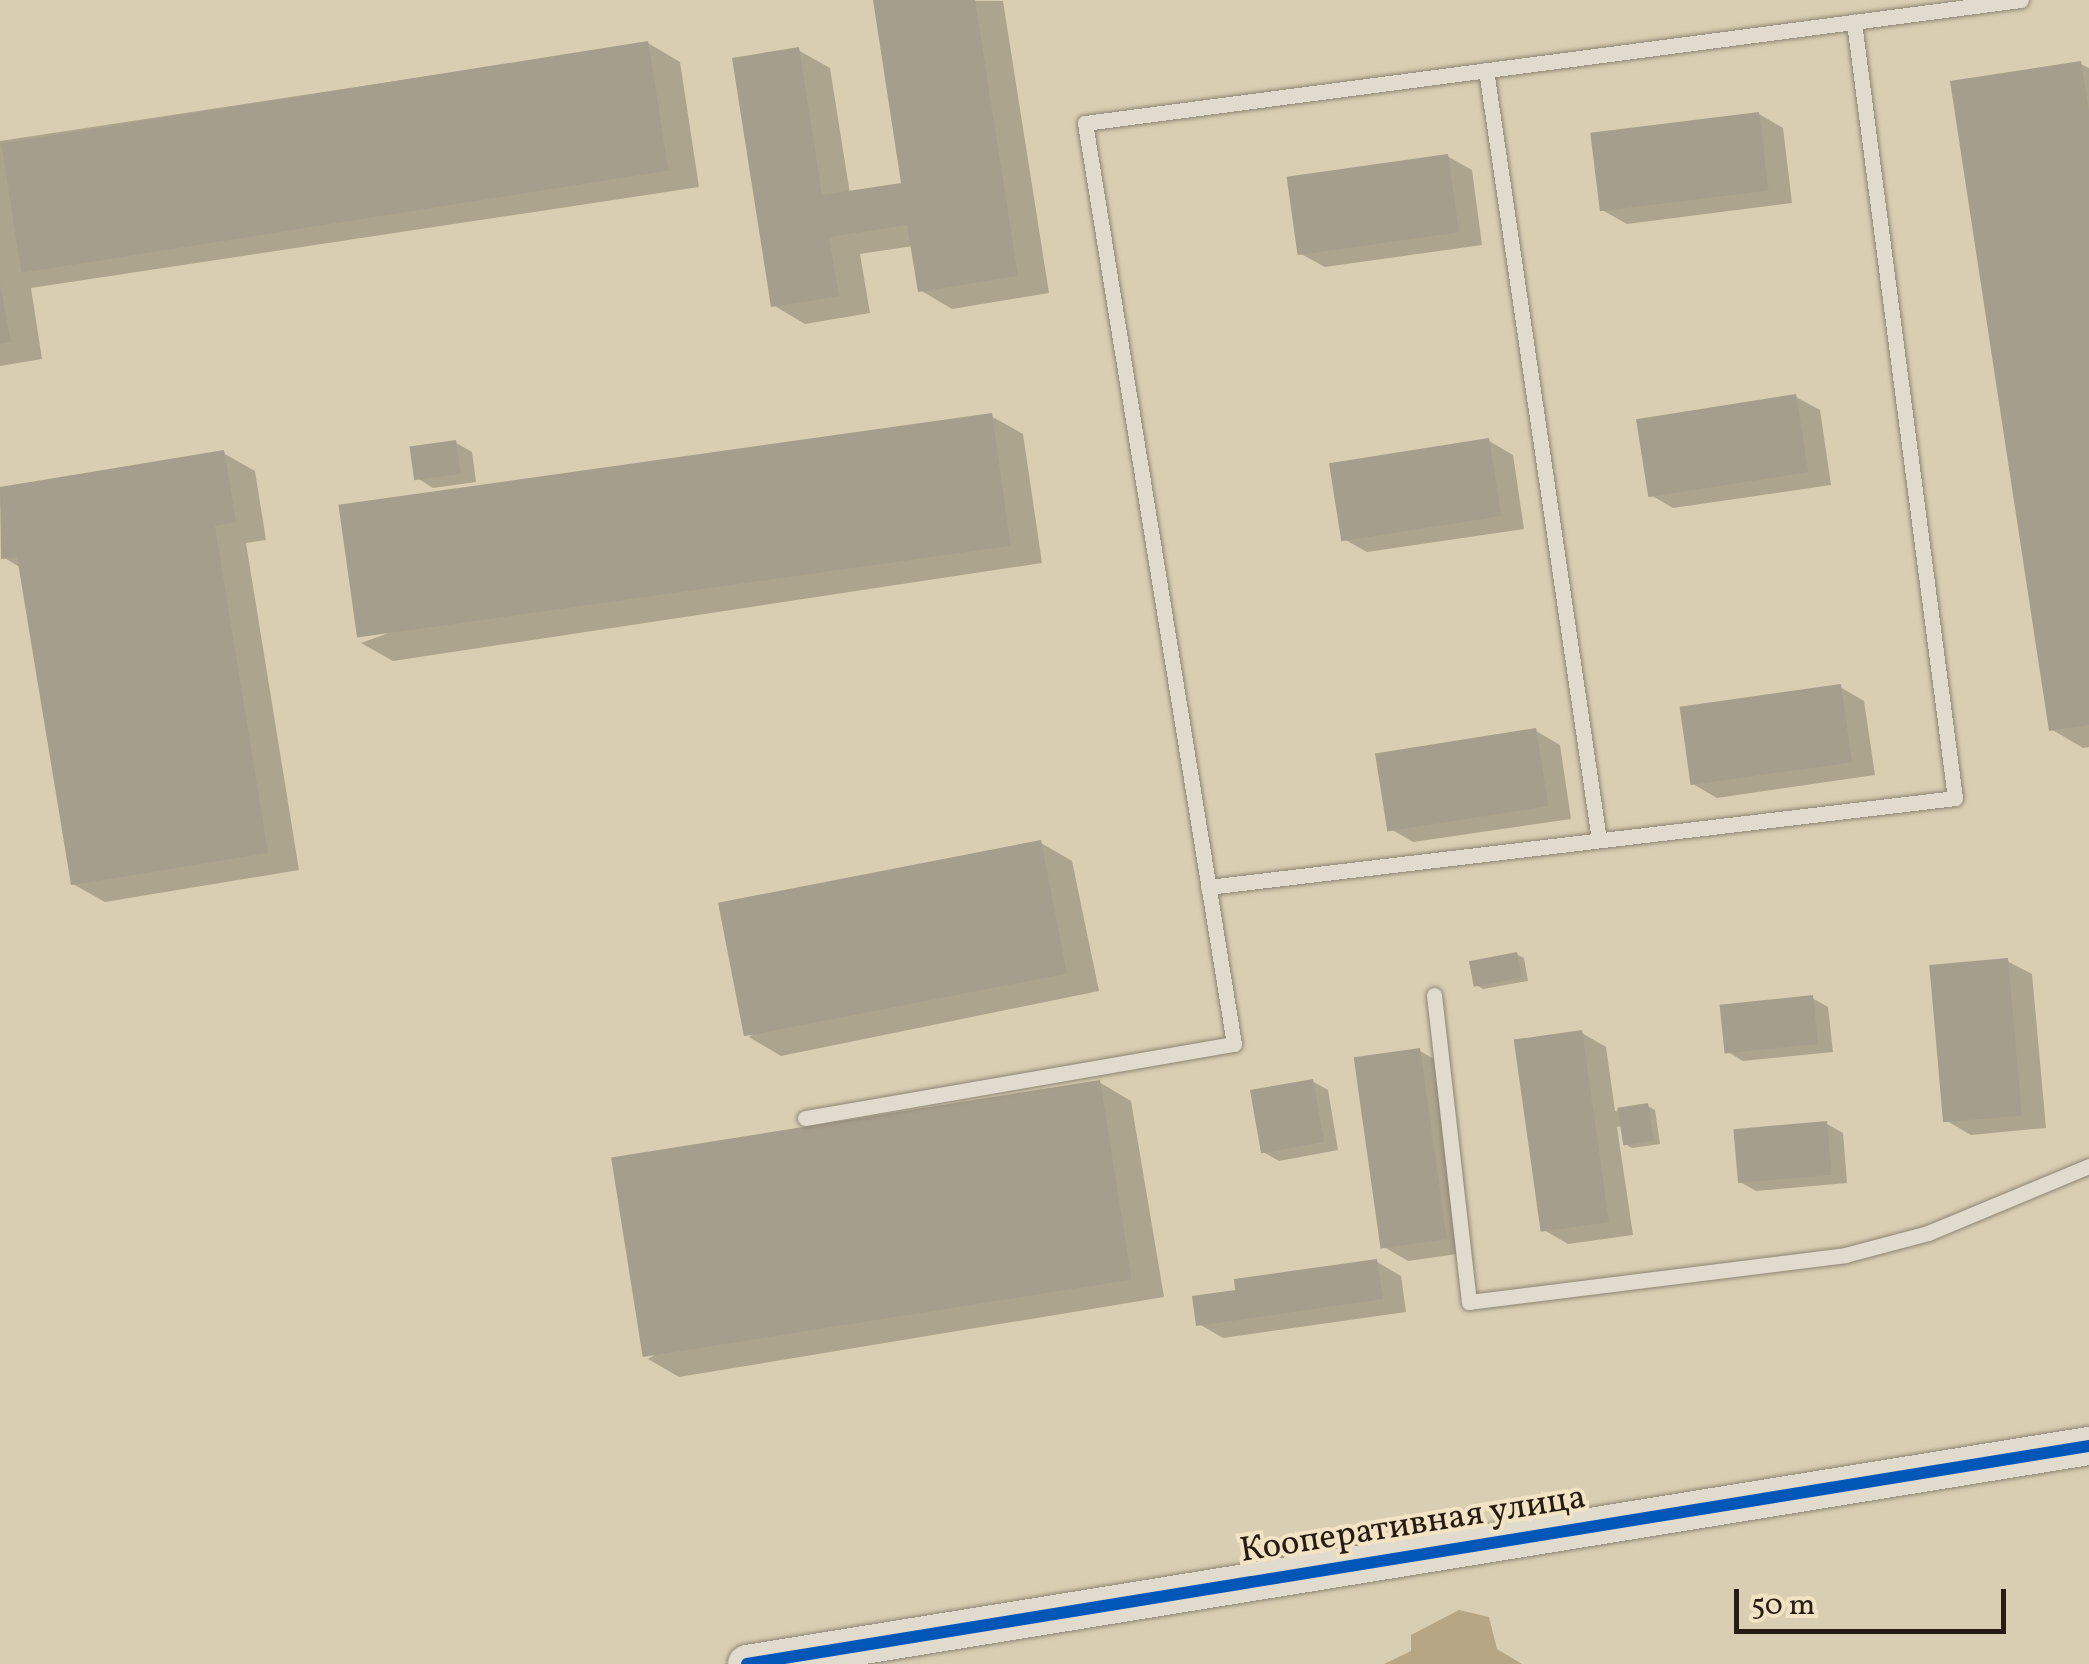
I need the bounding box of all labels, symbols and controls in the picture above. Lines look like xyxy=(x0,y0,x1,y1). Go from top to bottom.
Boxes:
street label: Кооперативная улица xyxy=(1237,1477,1589,1573)
scale bar xyxy=(1739,1569,2012,1631)
text: 50 m xyxy=(1751,1585,1815,1627)

